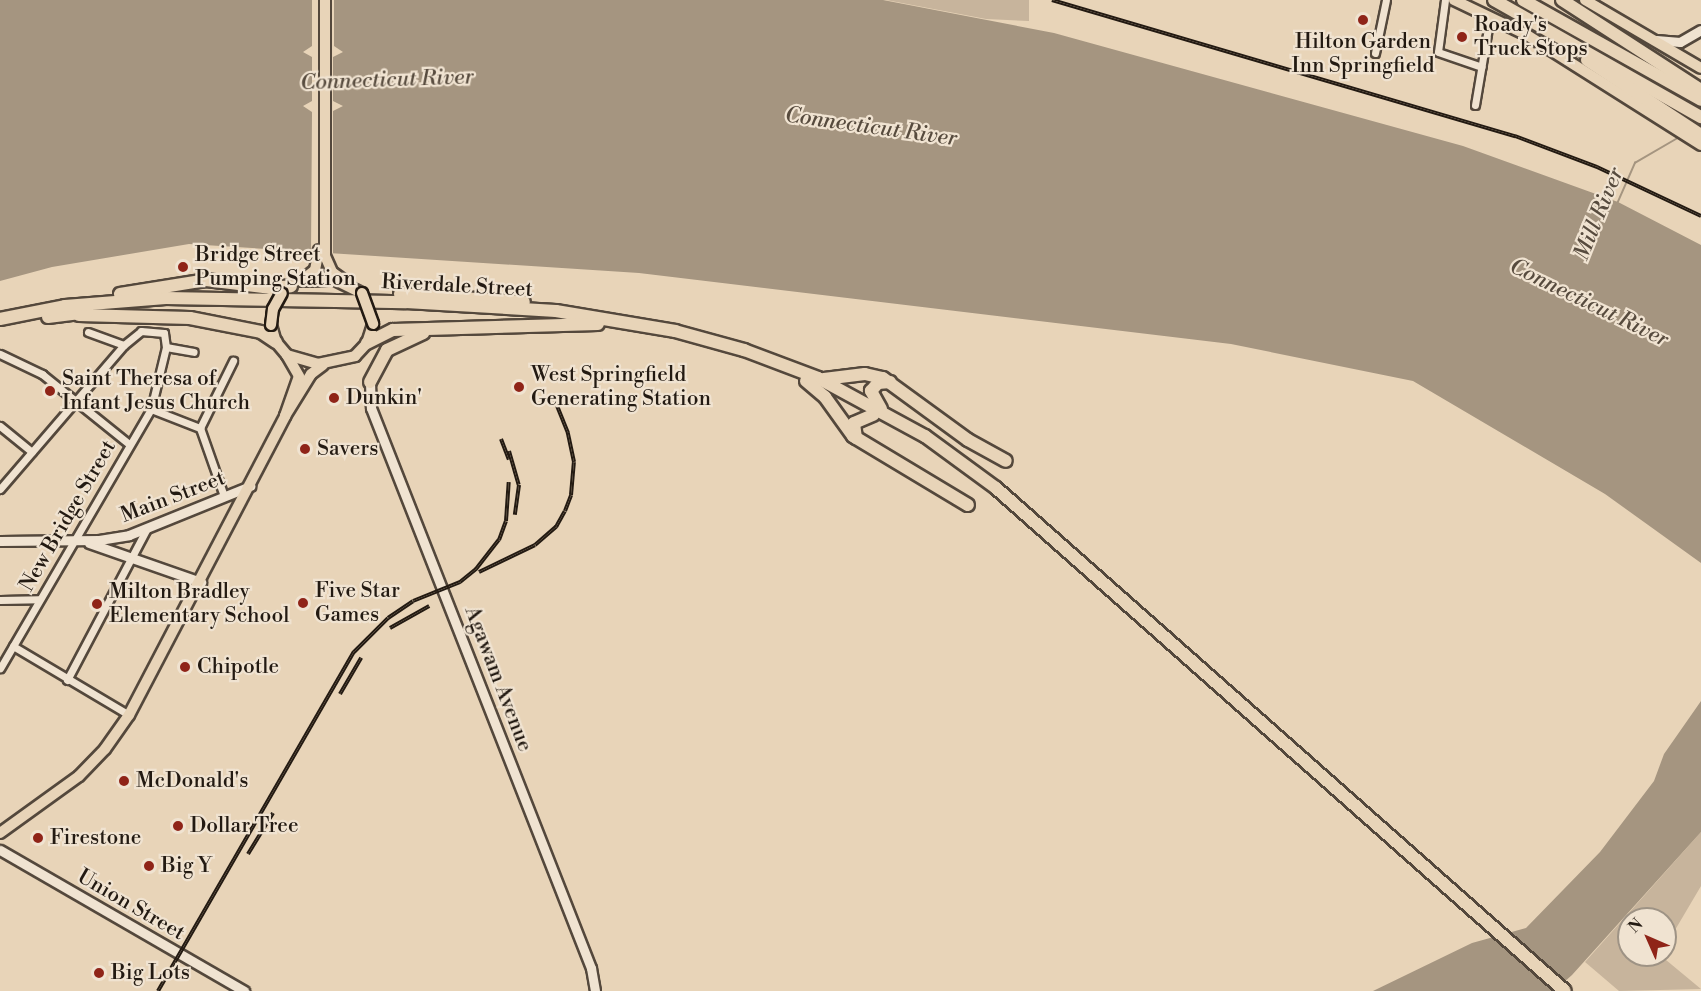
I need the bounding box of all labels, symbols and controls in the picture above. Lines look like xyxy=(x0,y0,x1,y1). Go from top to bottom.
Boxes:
place label: Roady's Truck Stops xyxy=(1474,12,1588,62)
marker: Hilton Garden Inn Springfield xyxy=(1356,13,1370,27)
place label: Hilton Garden Inn Springfield xyxy=(1292,29,1434,79)
marker: Roady's Truck Stops xyxy=(1455,30,1469,44)
water label: Connecticut River xyxy=(300,64,474,96)
water label: Connecticut River xyxy=(783,102,959,152)
water label: Mill River xyxy=(1568,164,1630,264)
place label: Bridge Street Pumping Station xyxy=(195,242,356,292)
water label: Connecticut River xyxy=(1505,253,1673,353)
marker: Bridge Street Pumping Station xyxy=(176,260,190,274)
street label: Riverdale Street xyxy=(381,269,533,303)
place label: West Springfield Generating Station xyxy=(531,362,711,412)
place label: Saint Theresa of Infant Jesus Church xyxy=(62,366,250,416)
marker: West Springfield Generating Station xyxy=(512,380,526,394)
marker: Saint Theresa of Infant Jesus Church xyxy=(43,384,57,398)
place label: Dunkin' xyxy=(346,385,422,411)
marker: Dunkin' xyxy=(327,391,341,405)
street label: New Bridge Street xyxy=(14,436,122,596)
place label: Savers xyxy=(317,436,379,462)
marker: Savers xyxy=(298,442,312,456)
street label: Main Street xyxy=(117,466,229,528)
place label: Five Star Games xyxy=(315,578,400,628)
place label: Milton Bradley Elementary School xyxy=(109,579,289,629)
marker: Five Star Games xyxy=(296,596,310,610)
marker: Milton Bradley Elementary School xyxy=(90,597,104,611)
street label: Agawam Avenue xyxy=(459,603,537,755)
place label: Chipotle xyxy=(197,654,279,680)
marker: Chipotle xyxy=(178,660,192,674)
place label: McDonald's xyxy=(136,768,248,794)
marker: McDonald's xyxy=(117,774,131,788)
place label: Dollar Tree xyxy=(190,813,299,839)
marker: Dollar Tree xyxy=(171,819,185,833)
place label: Firestone xyxy=(50,825,141,851)
marker: Firestone xyxy=(31,831,45,845)
place label: Big Y xyxy=(161,853,212,879)
marker: Big Y xyxy=(142,859,156,873)
street label: Union Street xyxy=(73,864,189,946)
north arrow xyxy=(1617,907,1677,967)
text: N xyxy=(1624,914,1647,937)
place label: Big Lots xyxy=(111,960,190,986)
marker: Big Lots xyxy=(92,966,106,980)

